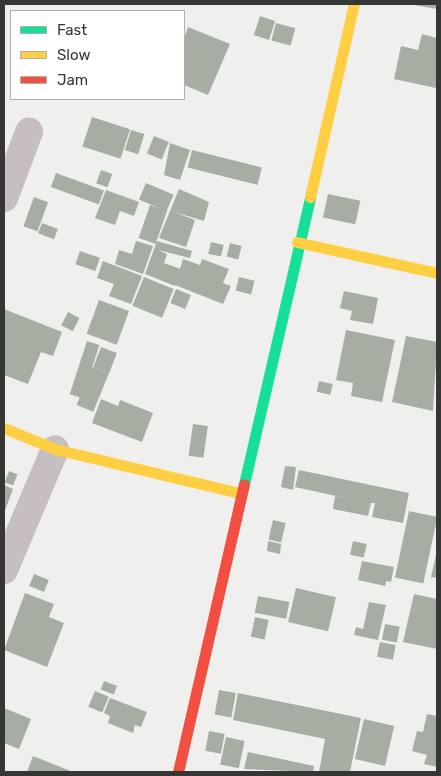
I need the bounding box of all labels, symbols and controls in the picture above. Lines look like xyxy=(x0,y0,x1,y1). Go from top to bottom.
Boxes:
legend xyxy=(10,10,185,100)
text: Fast xyxy=(57,21,87,39)
text: Slow xyxy=(57,46,90,64)
text: Jam xyxy=(57,71,88,89)

